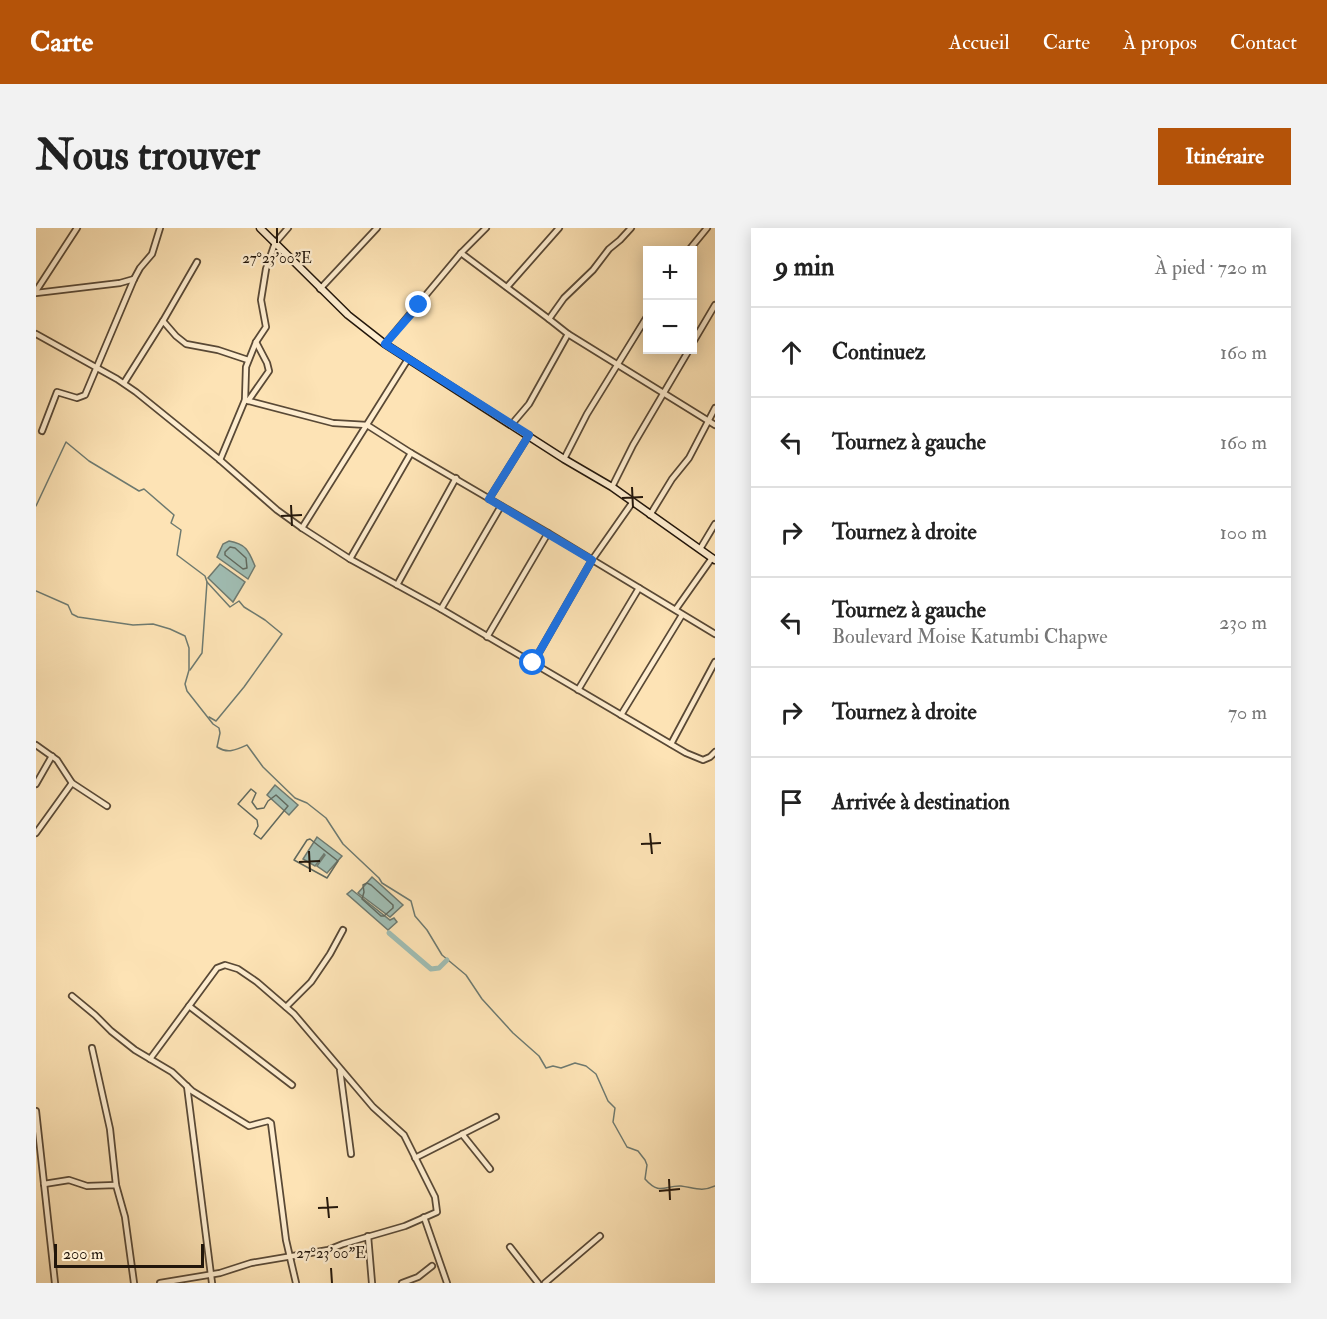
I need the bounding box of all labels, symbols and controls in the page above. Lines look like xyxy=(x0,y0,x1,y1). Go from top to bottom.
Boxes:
text: Carte xyxy=(30,25,93,60)
text: Accueil xyxy=(949,29,1010,56)
text: Carte xyxy=(1043,29,1090,56)
text: À propos xyxy=(1123,29,1197,56)
text: Contact xyxy=(1230,29,1297,56)
button: Itinéraire xyxy=(1158,128,1291,185)
text: Nous trouver xyxy=(36,130,260,182)
map controls xyxy=(643,246,697,354)
button: + xyxy=(643,246,697,300)
text: 27°23'00"E xyxy=(242,249,312,268)
text: 9 min xyxy=(775,251,834,283)
text: À pied · 720 m xyxy=(1155,255,1267,280)
route end xyxy=(405,291,431,317)
button: − xyxy=(643,300,697,354)
icon: ahead xyxy=(775,336,808,369)
text: Continuez xyxy=(832,338,925,366)
text: 160 m xyxy=(1220,340,1267,365)
icon: left xyxy=(775,426,808,459)
text: Tournez à gauche xyxy=(832,428,986,456)
text: 160 m xyxy=(1220,430,1267,455)
icon: right xyxy=(775,516,808,549)
text: Tournez à droite xyxy=(832,518,977,546)
text: 100 m xyxy=(1220,520,1267,545)
text: Tournez à gauche xyxy=(832,596,986,624)
icon: left xyxy=(775,606,808,639)
text: 230 m xyxy=(1219,610,1267,635)
text: Boulevard Moise Katumbi Chapwe xyxy=(832,624,1108,649)
route start xyxy=(519,649,545,675)
icon: right xyxy=(775,696,808,729)
text: Tournez à droite xyxy=(832,698,977,726)
text: 70 m xyxy=(1228,700,1267,725)
icon: arrive xyxy=(775,786,808,819)
text: Arrivée à destination xyxy=(832,788,1010,816)
scale bar xyxy=(54,1241,204,1268)
text: 200 m xyxy=(63,1244,103,1264)
text: 27°23'00"E xyxy=(296,1244,366,1263)

